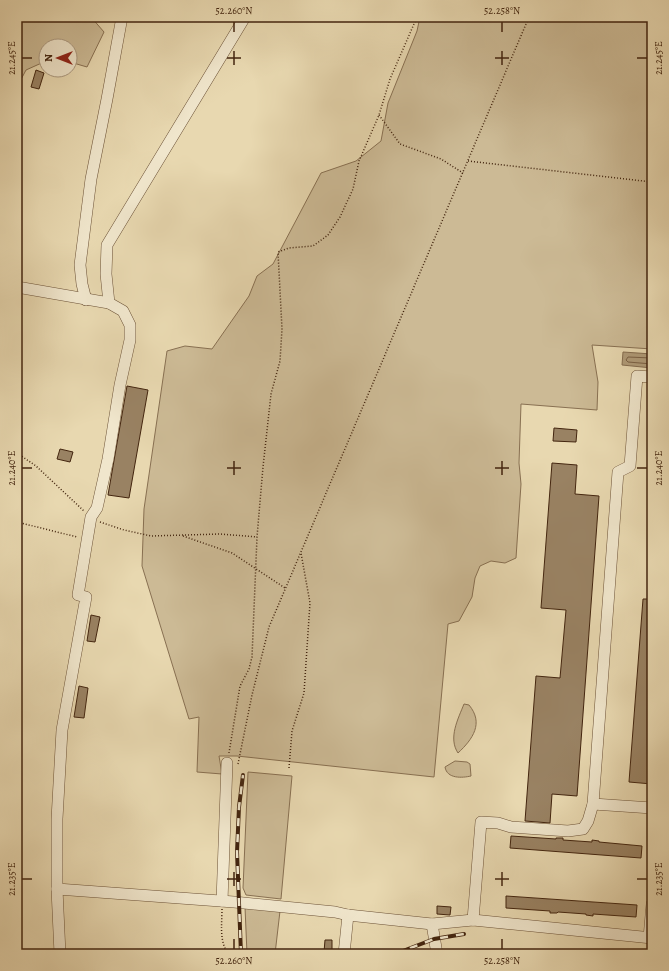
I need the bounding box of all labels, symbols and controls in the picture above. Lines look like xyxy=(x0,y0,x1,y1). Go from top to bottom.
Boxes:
text: 52.260°N xyxy=(215,4,253,17)
text: 52.258°N xyxy=(484,4,520,17)
north arrow xyxy=(38,38,78,78)
text: 21.245°E xyxy=(5,41,18,75)
text: 21.245°E xyxy=(652,41,665,75)
text: N xyxy=(41,54,56,62)
text: 21.240°E xyxy=(5,451,18,485)
text: 21.240°E xyxy=(652,451,665,485)
text: 21.235°E xyxy=(5,862,18,896)
text: 21.235°E xyxy=(652,862,665,896)
text: 52.260°N xyxy=(215,954,253,967)
text: 52.258°N xyxy=(484,954,520,967)

